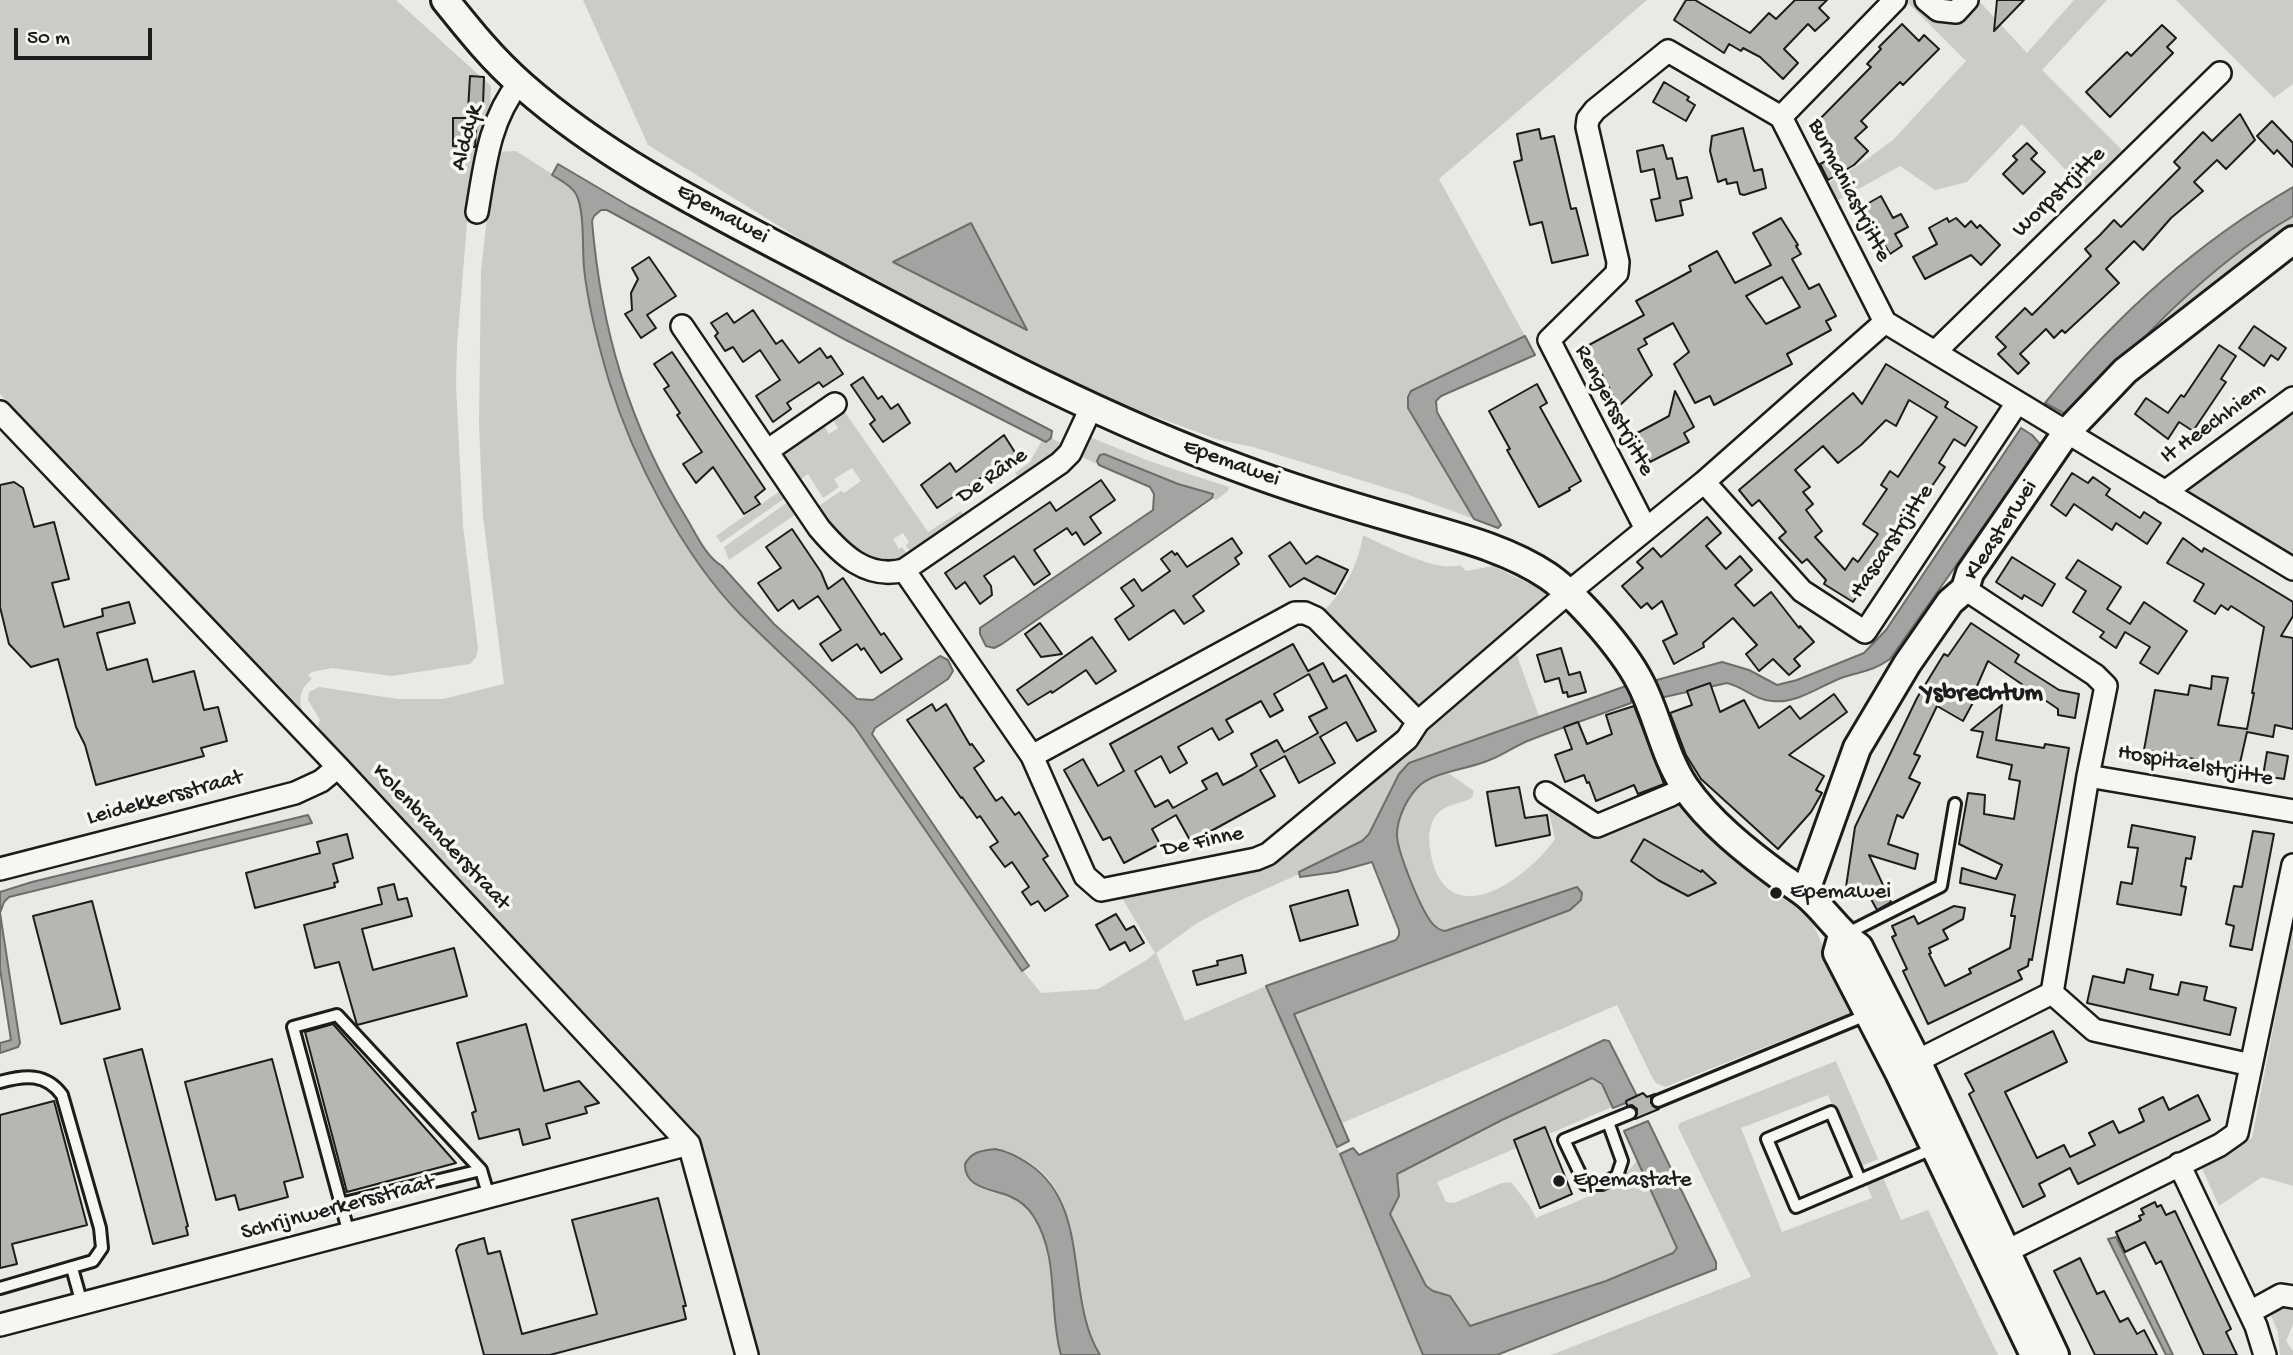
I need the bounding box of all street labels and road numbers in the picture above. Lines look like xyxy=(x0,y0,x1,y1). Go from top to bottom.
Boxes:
street label: Alddyk xyxy=(446,102,490,174)
street label: Burmaniastrjitte xyxy=(1800,115,1896,267)
street label: Worpstrjitte xyxy=(2008,142,2112,244)
street label: Epemawei xyxy=(671,178,773,252)
street label: Rengersstrjitte xyxy=(1567,341,1659,481)
street label: It Heechhiem xyxy=(2156,377,2272,471)
street label: Epemawei xyxy=(1179,434,1283,494)
street label: De Râne xyxy=(952,443,1034,511)
street label: Kleasterwei xyxy=(1959,475,2045,587)
street label: Hascarstrjitte xyxy=(1845,480,1941,604)
street label: Hospitaelstrjitte xyxy=(2115,740,2275,794)
street label: Kolenbranderstraat xyxy=(365,759,515,917)
street label: Leidekkersstraat xyxy=(84,765,246,833)
street label: De Finne xyxy=(1160,821,1246,865)
street label: Schrijnwerkersstraat xyxy=(238,1170,438,1248)

